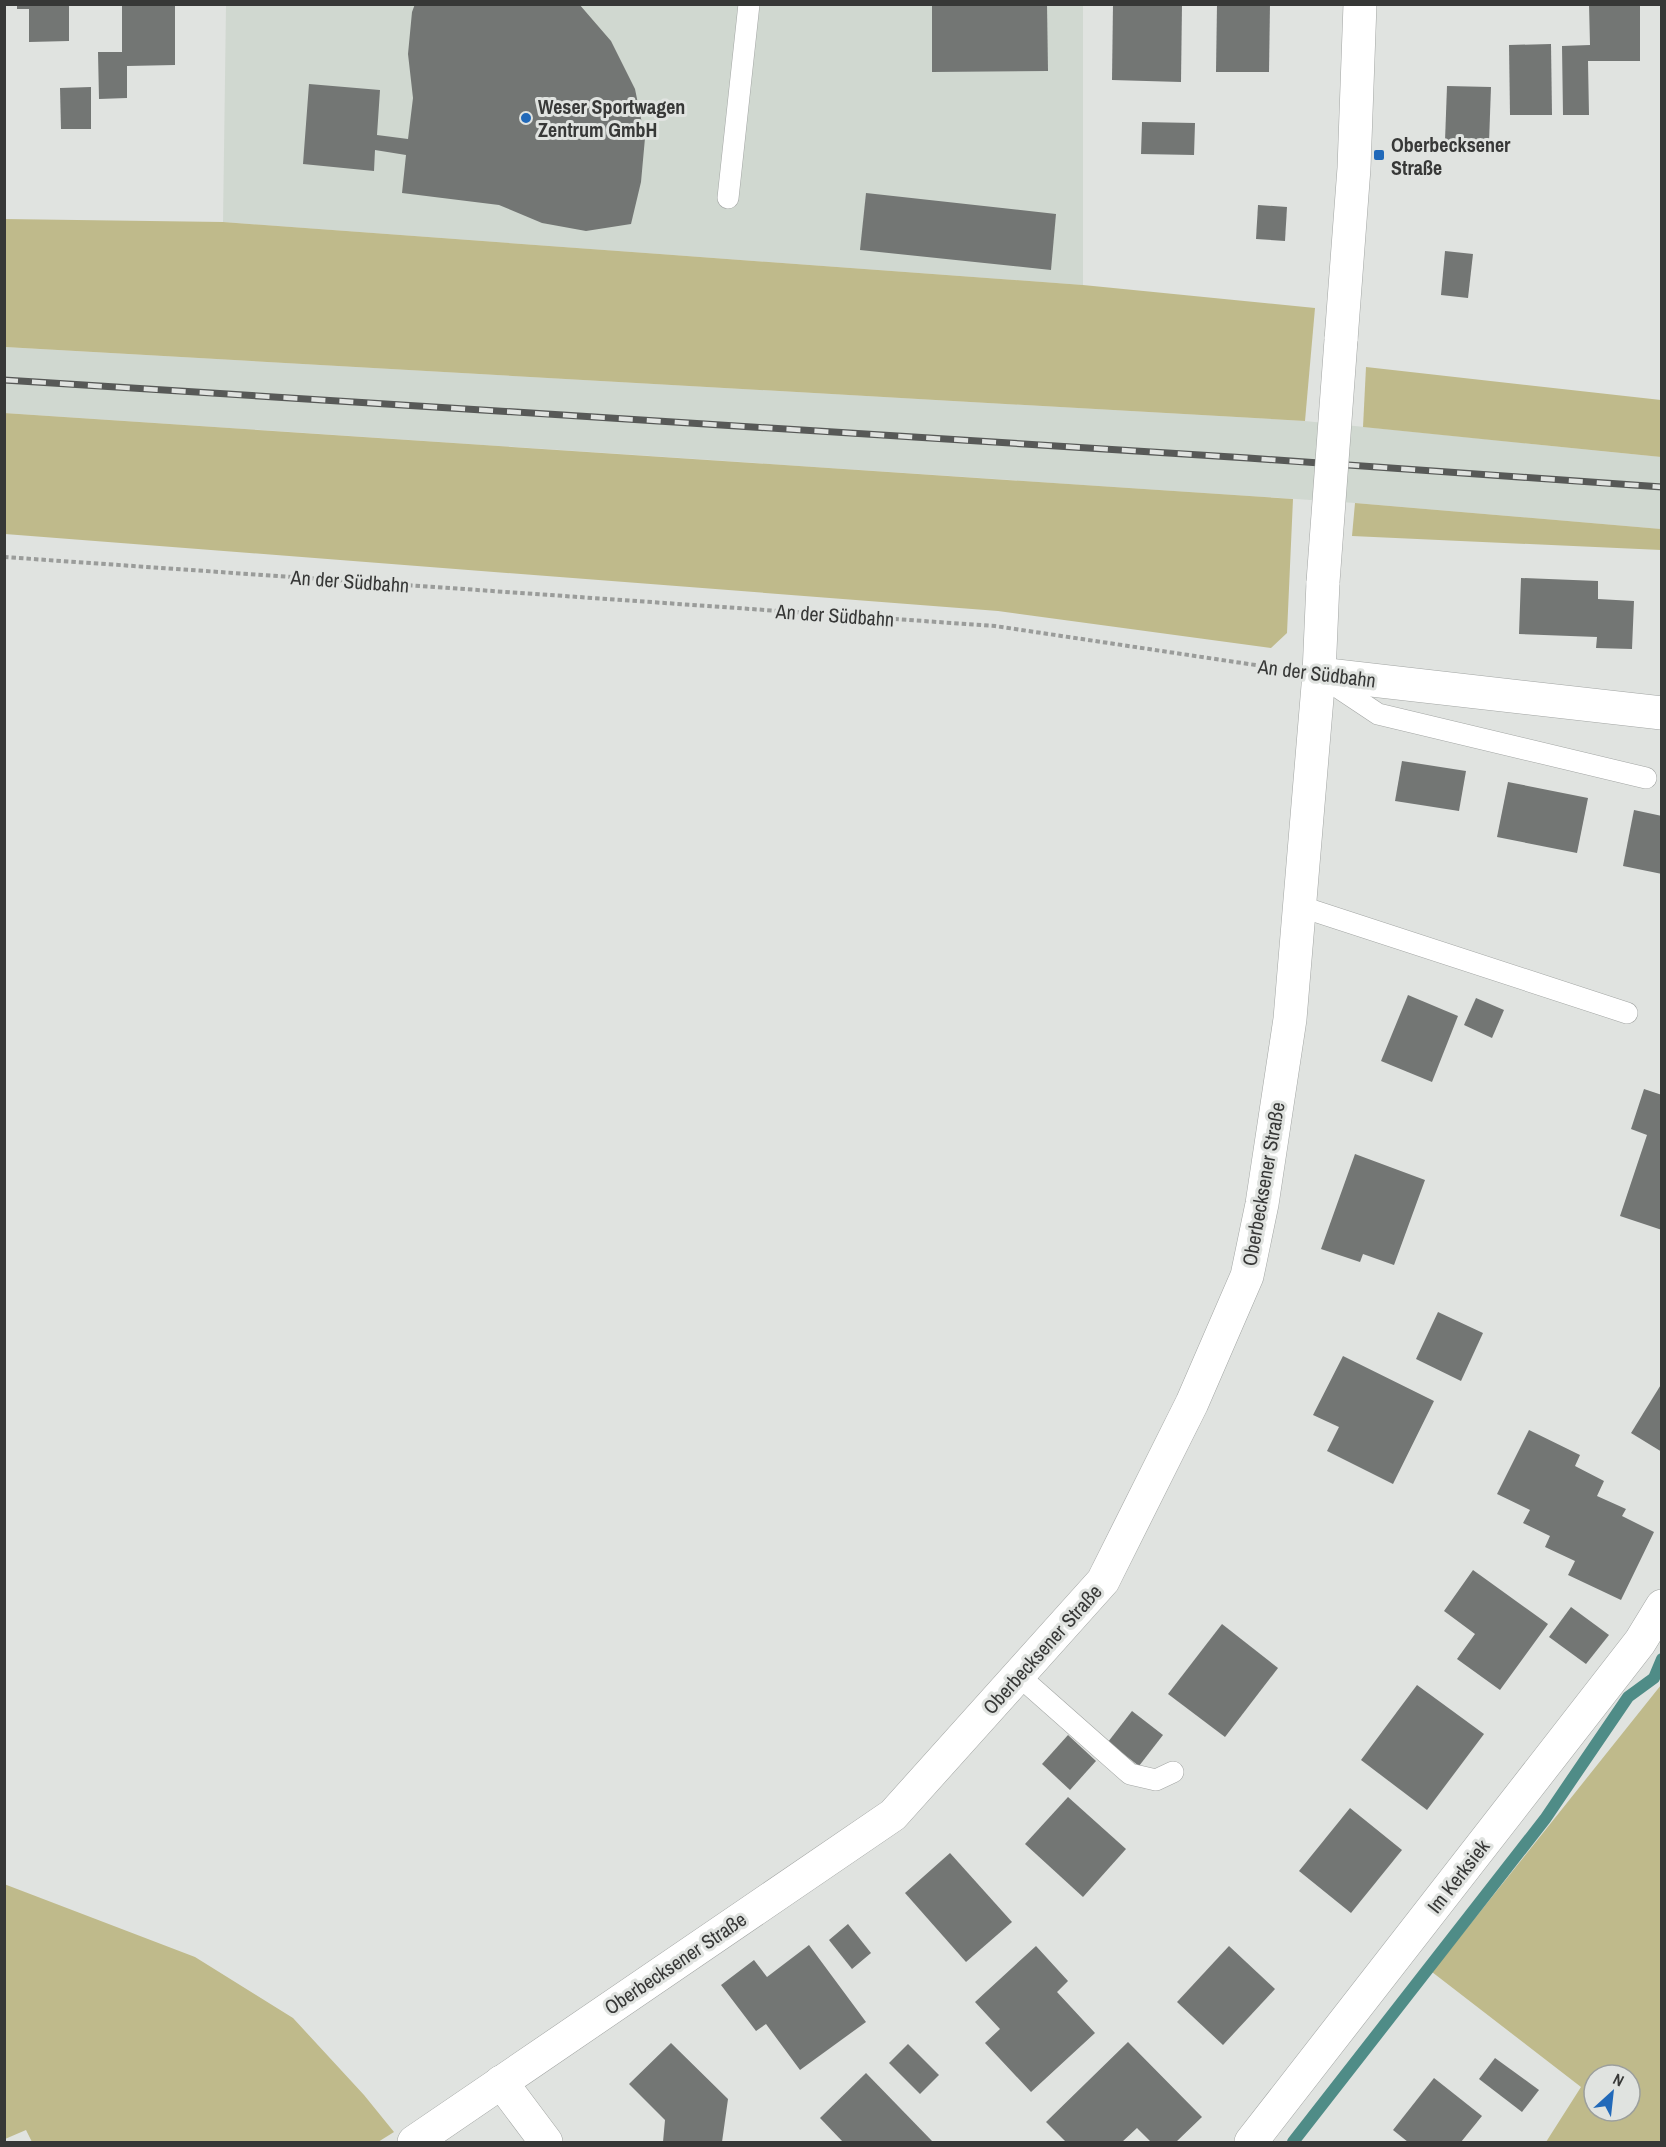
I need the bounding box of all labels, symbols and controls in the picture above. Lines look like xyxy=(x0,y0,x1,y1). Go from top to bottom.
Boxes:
place label: Weser Sportwagen Zentrum GmbH xyxy=(538,93,685,143)
marker: Weser Sportwagen Zentrum GmbH xyxy=(519,111,533,125)
place label: Oberbecksener Straße xyxy=(1391,131,1511,181)
marker: Oberbecksener Straße xyxy=(1372,148,1386,162)
street label: An der Südbahn xyxy=(289,563,410,599)
street label: An der Südbahn xyxy=(774,597,895,633)
street label: An der Südbahn xyxy=(1256,652,1377,694)
street label: Oberbecksener Straße xyxy=(1235,1100,1291,1268)
street label: Oberbecksener Straße xyxy=(976,1578,1108,1720)
street label: Im Kerksiek xyxy=(1421,1833,1496,1918)
street label: Oberbecksener Straße xyxy=(599,1905,751,2021)
north arrow xyxy=(1582,2063,1642,2123)
text: N xyxy=(1610,2068,1628,2092)

